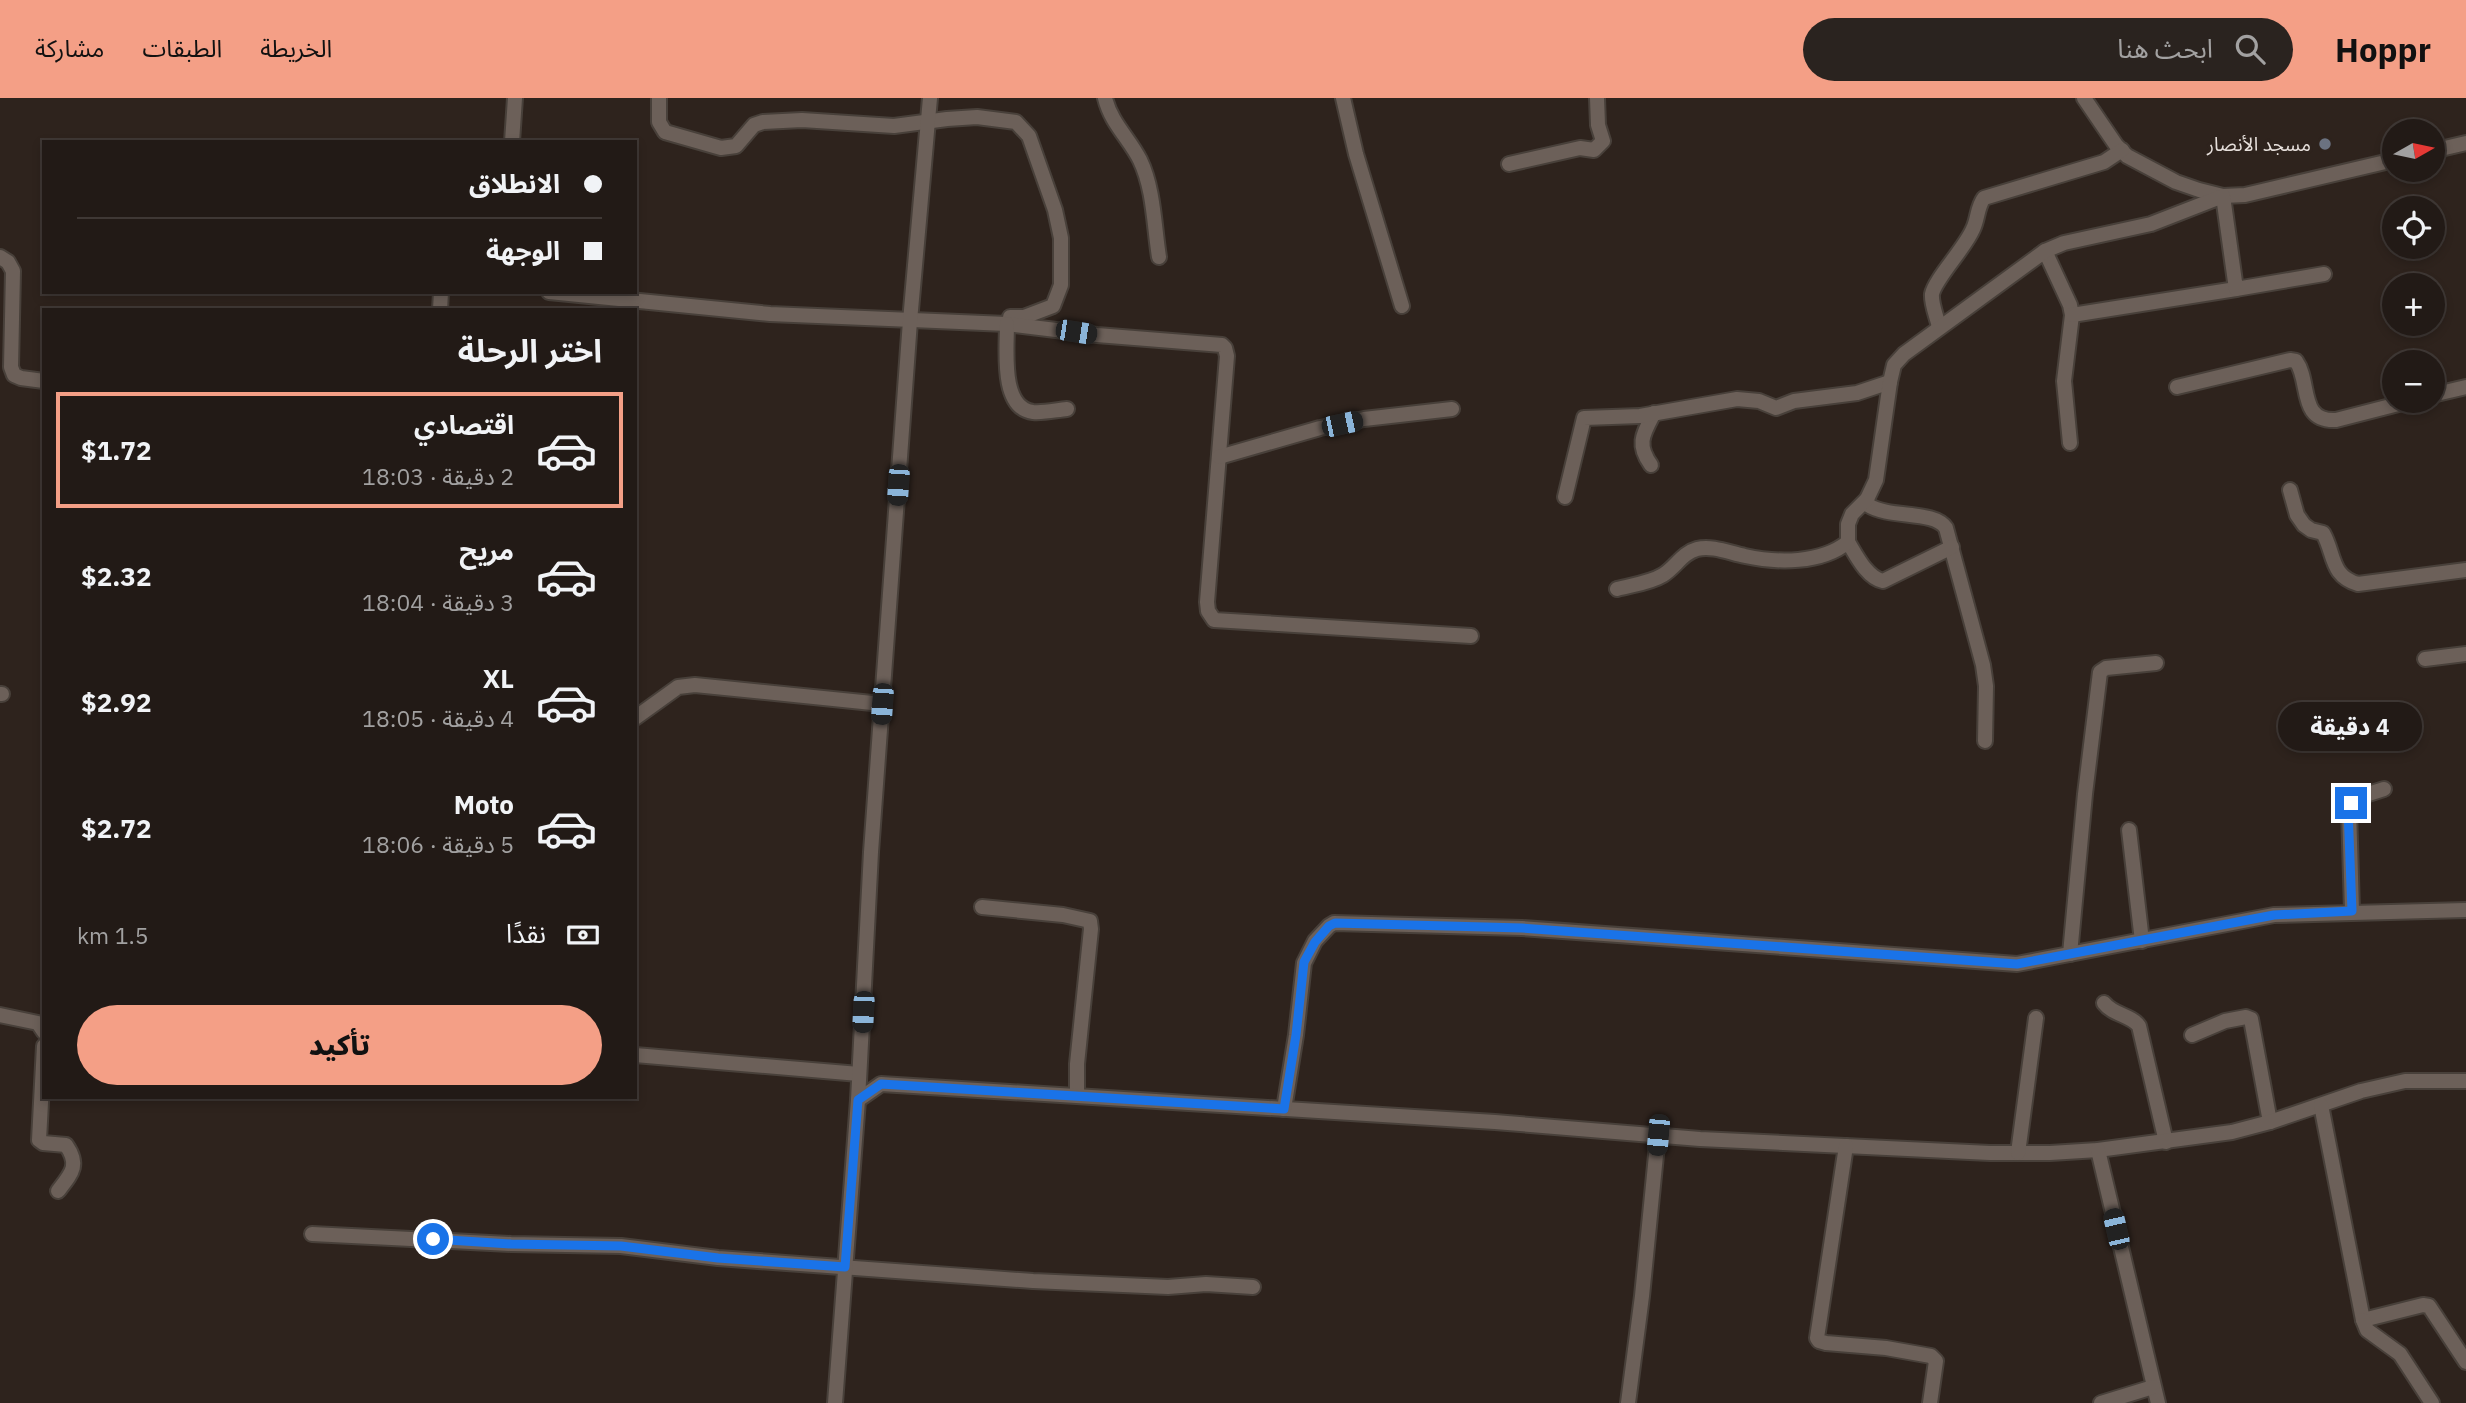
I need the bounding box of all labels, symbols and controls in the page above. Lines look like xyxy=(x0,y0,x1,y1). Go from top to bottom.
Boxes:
search box xyxy=(1803,18,2293,81)
text: Hoppr xyxy=(2335,28,2431,71)
icon: search xyxy=(2231,30,2269,68)
text: ابحث هنا xyxy=(2117,31,2213,65)
text: مشاركة xyxy=(35,32,104,64)
text: الطبقات xyxy=(142,32,222,64)
text: الخريطة xyxy=(260,32,332,64)
north arrow xyxy=(2382,119,2445,182)
map controls xyxy=(2382,119,2445,413)
place label: مسجد الأنصار xyxy=(2206,132,2311,156)
marker: مسجد الأنصار xyxy=(2317,136,2333,152)
text: الانطلاق xyxy=(469,166,560,200)
button: locate xyxy=(2382,196,2445,259)
text: الوجهة xyxy=(486,233,560,267)
button: + xyxy=(2382,273,2445,336)
car xyxy=(1054,318,1099,346)
text: اختر الرحلة xyxy=(458,329,602,371)
button: − xyxy=(2382,350,2445,413)
text: اقتصادي xyxy=(414,407,514,441)
car xyxy=(1320,409,1365,439)
icon: car xyxy=(535,419,598,482)
text: $1.72 xyxy=(81,433,152,467)
text: 2 دقيقة · 18:03 xyxy=(362,461,514,491)
car xyxy=(887,463,910,507)
text: مريح xyxy=(459,533,514,567)
icon: car xyxy=(535,545,598,608)
text: $2.32 xyxy=(81,559,152,593)
text: 3 دقيقة · 18:04 xyxy=(362,587,514,617)
text: XL xyxy=(483,661,514,695)
icon: car xyxy=(535,671,598,734)
car xyxy=(871,682,894,726)
text: $2.92 xyxy=(81,685,152,719)
callout: 4 دقيقة xyxy=(2279,702,2423,750)
text: 4 دقيقة · 18:05 xyxy=(362,703,514,733)
text: 4 دقيقة xyxy=(2310,711,2390,741)
text: Moto xyxy=(454,787,514,821)
route end xyxy=(2335,787,2367,819)
icon: car xyxy=(535,797,598,860)
text: $2.72 xyxy=(81,811,152,845)
text: 5 دقيقة · 18:06 xyxy=(362,829,514,859)
text: نقدًا xyxy=(506,916,546,950)
icon: cash xyxy=(564,916,602,954)
text: 1.5 km xyxy=(77,920,149,950)
car xyxy=(852,990,875,1034)
button: تأكيد xyxy=(77,1005,602,1085)
car xyxy=(1646,1113,1671,1157)
car xyxy=(2102,1206,2131,1252)
route start xyxy=(417,1223,449,1255)

